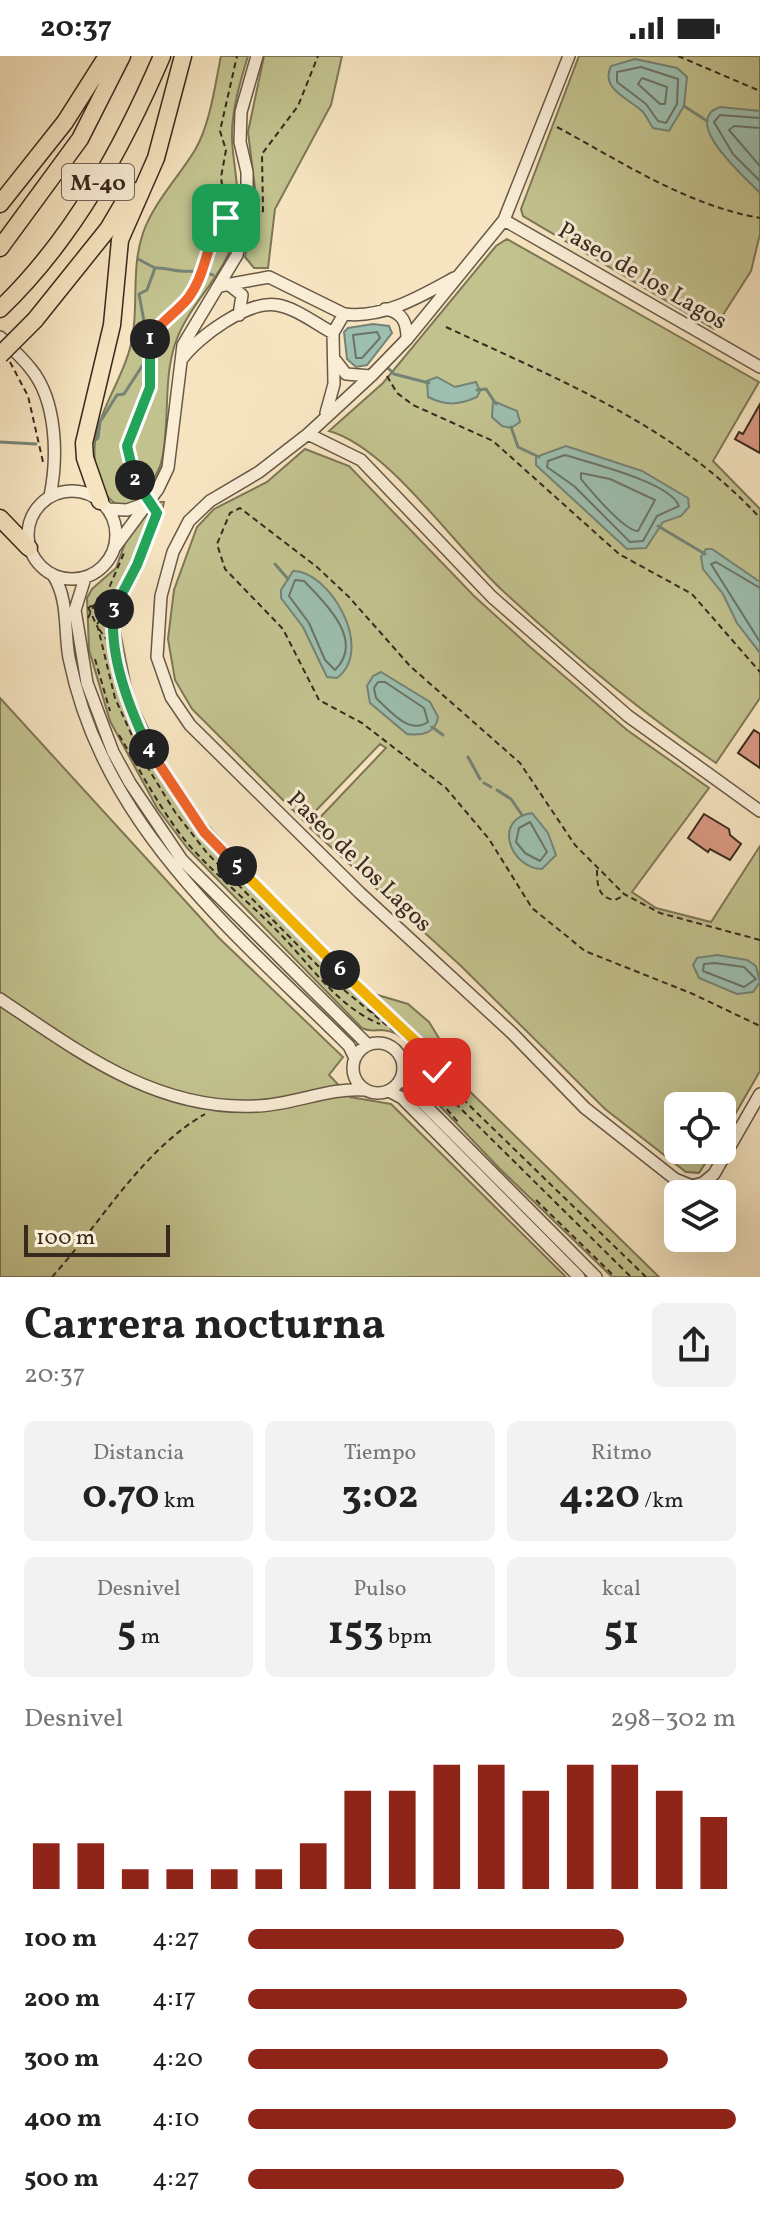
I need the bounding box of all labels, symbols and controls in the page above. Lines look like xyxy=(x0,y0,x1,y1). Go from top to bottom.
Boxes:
text: 20:37 xyxy=(40,7,112,49)
road number: M-40 xyxy=(62,164,134,200)
pin xyxy=(192,184,260,252)
icon: arrive xyxy=(204,196,248,240)
street label: Paseo de los Lagos xyxy=(551,214,733,339)
pin: 1 xyxy=(130,319,170,359)
text: 1 xyxy=(146,323,154,354)
pin: 2 xyxy=(115,460,155,500)
text: 2 xyxy=(129,464,141,495)
pin: 3 xyxy=(94,589,134,629)
text: 3 xyxy=(108,593,120,624)
pin: 4 xyxy=(129,729,169,769)
text: 4 xyxy=(142,733,156,764)
street label: Paseo de los Lagos xyxy=(278,784,439,941)
pin: 5 xyxy=(217,846,257,886)
text: 5 xyxy=(232,850,242,881)
pin: 6 xyxy=(320,950,360,990)
text: 6 xyxy=(334,954,346,985)
pin xyxy=(403,1038,471,1106)
icon: check xyxy=(415,1050,459,1094)
map controls xyxy=(664,1092,736,1252)
button: locate xyxy=(664,1092,736,1164)
button: layers xyxy=(664,1180,736,1252)
scale bar xyxy=(24,1221,170,1257)
text: 100 m xyxy=(36,1223,95,1254)
text: Carrera nocturna xyxy=(24,1296,386,1357)
button: share xyxy=(652,1303,736,1387)
text: 20:37 xyxy=(24,1357,85,1393)
text: Distancia xyxy=(93,1438,184,1469)
text: Tiempo xyxy=(344,1438,416,1469)
text: Ritmo xyxy=(591,1438,652,1469)
text: 0.70 xyxy=(82,1469,159,1525)
text: 3:02 xyxy=(341,1469,419,1525)
text: 4:20 xyxy=(559,1469,640,1525)
text: km xyxy=(159,1486,195,1517)
text: /km xyxy=(640,1486,684,1517)
text: Desnivel xyxy=(97,1574,181,1605)
text: Pulso xyxy=(354,1574,406,1605)
text: kcal xyxy=(602,1574,641,1605)
text: 5 xyxy=(117,1605,136,1661)
text: 153 xyxy=(328,1605,384,1661)
text: 51 xyxy=(604,1605,639,1661)
text: m xyxy=(136,1622,160,1653)
text: bpm xyxy=(384,1622,432,1653)
text: Desnivel xyxy=(24,1701,123,1737)
text: 298–302 m xyxy=(610,1701,736,1737)
text: 100 m xyxy=(24,1921,97,1957)
text: 4:27 xyxy=(152,1921,200,1957)
text: 200 m xyxy=(24,1981,100,2017)
text: 4:17 xyxy=(152,1981,196,2017)
text: 300 m xyxy=(24,2041,100,2077)
text: 4:20 xyxy=(152,2041,203,2077)
text: 400 m xyxy=(24,2101,102,2137)
text: 4:10 xyxy=(152,2101,199,2137)
text: 500 m xyxy=(24,2161,99,2197)
text: 4:27 xyxy=(152,2161,200,2197)

